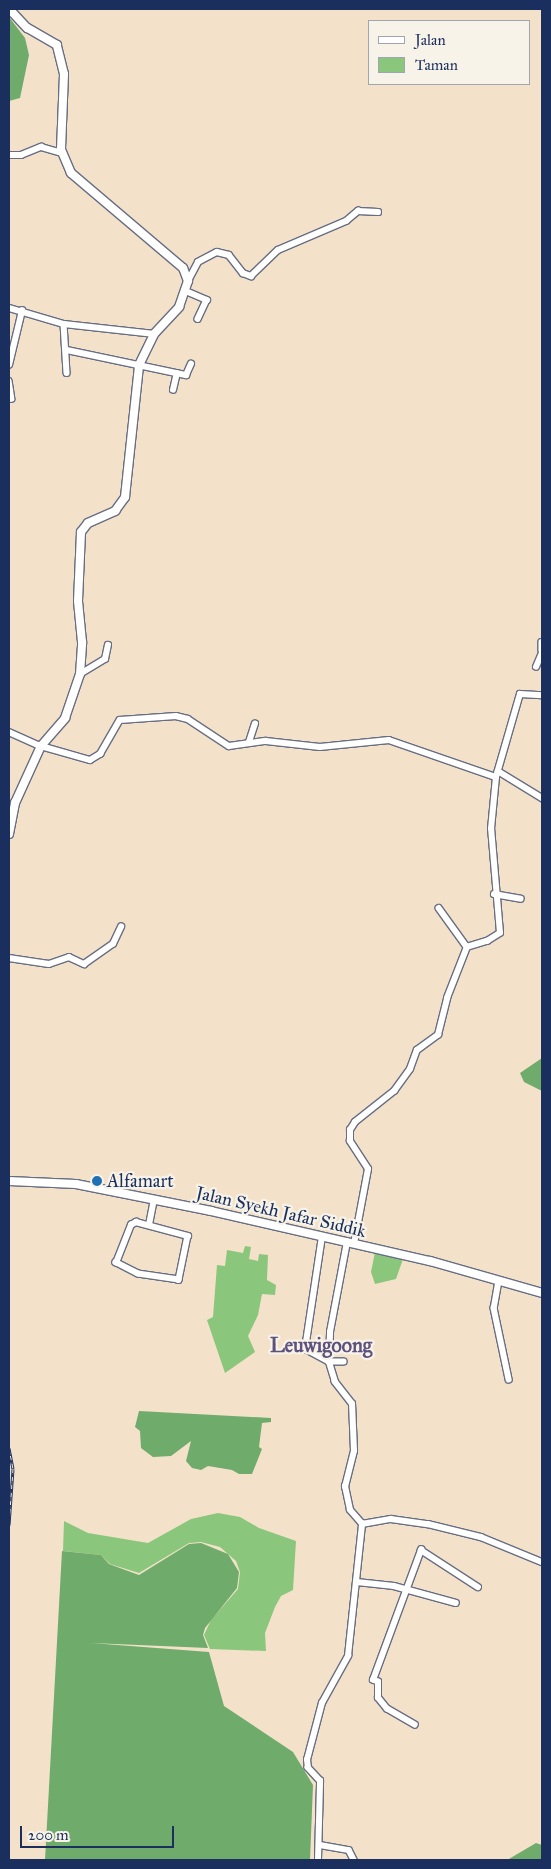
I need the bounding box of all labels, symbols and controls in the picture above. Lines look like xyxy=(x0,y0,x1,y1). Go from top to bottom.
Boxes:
legend xyxy=(368,20,531,85)
text: Jalan xyxy=(415,31,446,49)
text: Taman xyxy=(415,56,458,74)
place label: Alfamart xyxy=(107,1170,174,1192)
marker: Alfamart xyxy=(91,1175,103,1187)
street label: Jalan Syekh Jafar Siddik xyxy=(194,1182,368,1242)
district label: Leuwigoong xyxy=(270,1333,372,1357)
scale bar xyxy=(22,1816,176,1848)
text: 200 m xyxy=(28,1826,69,1844)

